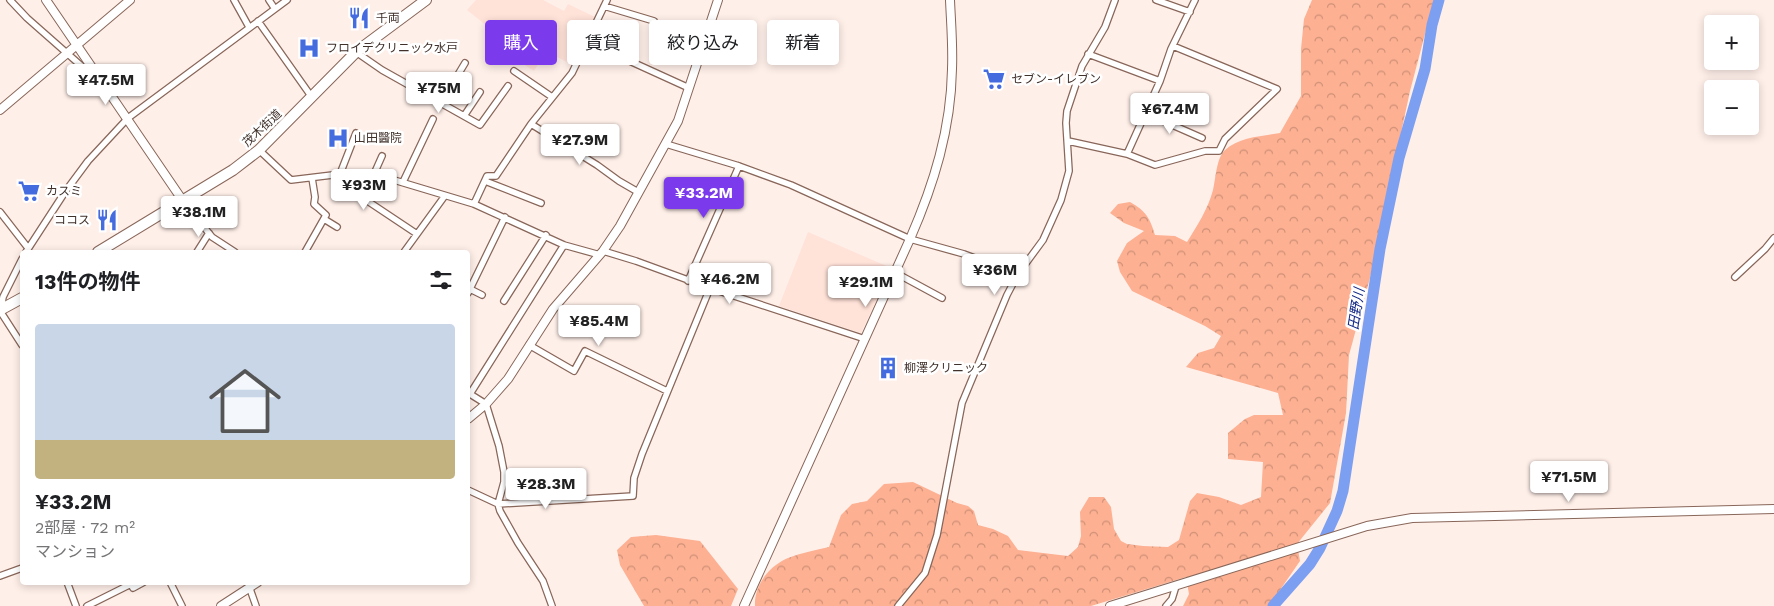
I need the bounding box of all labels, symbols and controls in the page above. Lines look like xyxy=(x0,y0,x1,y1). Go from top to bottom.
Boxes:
restaurant icon: 千両 xyxy=(346,5,372,31)
place label: 千両 xyxy=(376,11,400,25)
map controls xyxy=(1704,15,1759,135)
button: + xyxy=(1704,15,1759,70)
chip: 購入 xyxy=(485,20,557,65)
chip: 賃貸 xyxy=(567,20,639,65)
chip: 絞り込み xyxy=(649,20,757,65)
chip: 新着 xyxy=(767,20,839,65)
hospital icon: フロイデクリニック水戸 xyxy=(296,35,322,61)
place label: フロイデクリニック水戸 xyxy=(326,41,458,55)
pin: ¥47.5M xyxy=(65,64,147,106)
supermarket icon: セブン-イレブン xyxy=(981,66,1007,92)
text: ¥47.5M xyxy=(78,70,134,89)
pin: ¥75M xyxy=(409,72,469,114)
place label: セブン-イレブン xyxy=(1011,72,1101,86)
text: ¥75M xyxy=(417,78,461,97)
button: − xyxy=(1704,80,1759,135)
pin: ¥67.4M xyxy=(1129,92,1211,135)
text: ¥67.4M xyxy=(1141,99,1199,118)
street label: 茂木街道 xyxy=(240,107,284,149)
pin: ¥27.9M xyxy=(539,124,621,166)
hospital icon: 山田醫院 xyxy=(325,125,351,151)
text: ¥27.9M xyxy=(552,130,608,149)
place label: 山田醫院 xyxy=(354,131,402,145)
pin: ¥93M xyxy=(334,168,394,211)
text: ¥93M xyxy=(342,175,386,194)
pin: ¥33.2M xyxy=(663,176,745,219)
supermarket icon: カスミ xyxy=(16,178,42,204)
text: ¥33.2M xyxy=(675,183,733,202)
place label: カスミ xyxy=(46,184,82,198)
pin: ¥38.1M xyxy=(158,196,240,238)
text: ¥38.1M xyxy=(172,202,226,221)
restaurant icon: ココス xyxy=(94,207,120,233)
place label: ココス xyxy=(54,213,90,227)
pin: ¥36M xyxy=(965,254,1025,296)
text: ¥36M xyxy=(973,260,1017,279)
pin: ¥46.2M xyxy=(689,262,771,305)
icon: filters xyxy=(427,266,455,294)
pin: ¥29.1M xyxy=(825,266,907,308)
text: 13件の物件 xyxy=(35,269,141,294)
text: ¥46.2M xyxy=(700,269,760,288)
text: ¥29.1M xyxy=(839,272,893,291)
water label: 田野川 xyxy=(1345,285,1367,331)
pin: ¥85.4M xyxy=(558,304,640,347)
text: ¥85.4M xyxy=(569,311,629,330)
building icon: 柳澤クリニック xyxy=(875,355,901,381)
icon: home xyxy=(200,356,290,446)
place label: 柳澤クリニック xyxy=(904,361,988,375)
pin: ¥71.5M xyxy=(1528,460,1610,503)
text: ¥71.5M xyxy=(1541,467,1597,486)
pin: ¥28.3M xyxy=(505,468,587,510)
text: ¥28.3M xyxy=(517,474,575,493)
text: ¥33.2M xyxy=(35,489,112,514)
text: 2部屋 · 72 m² xyxy=(35,518,135,537)
text: マンション xyxy=(35,542,115,561)

